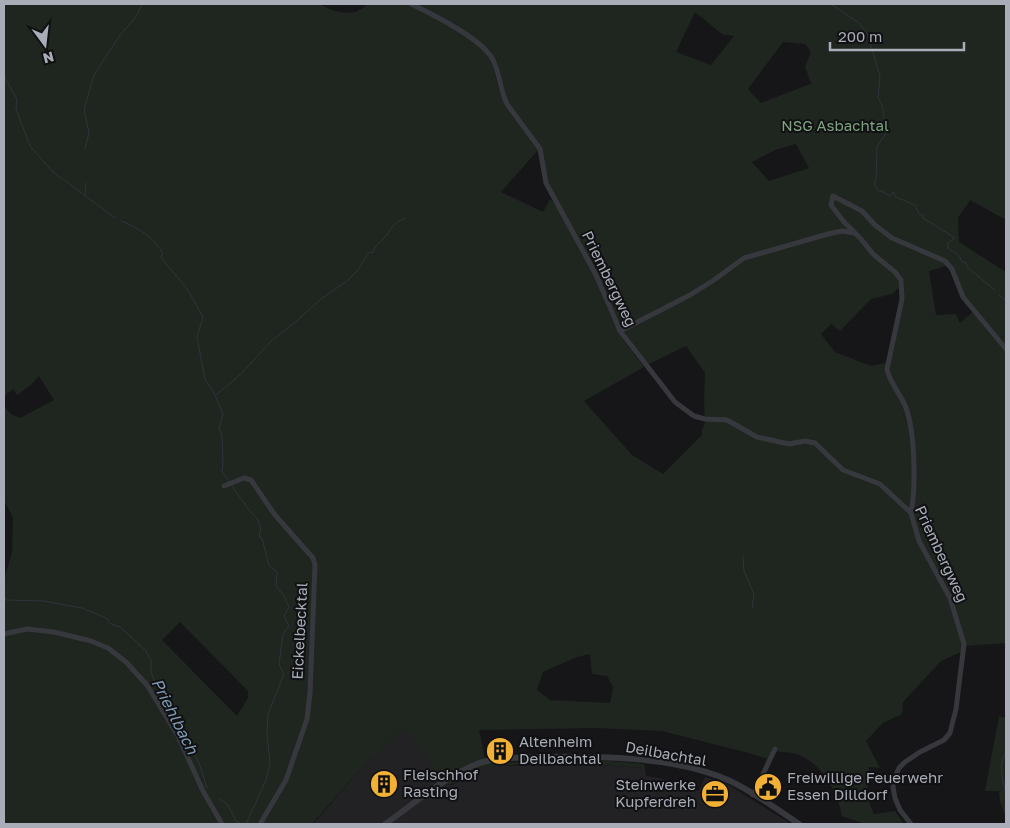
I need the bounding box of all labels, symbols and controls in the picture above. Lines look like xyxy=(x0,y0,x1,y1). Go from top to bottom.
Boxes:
north arrow xyxy=(20,20,70,70)
scale bar xyxy=(830,20,964,52)
text: 200 m xyxy=(838,27,882,45)
text: N xyxy=(41,48,56,68)
park label: NSG Asbachtal xyxy=(781,116,889,134)
street label: Priembergweg xyxy=(579,228,641,329)
street label: Priembergweg xyxy=(912,502,972,605)
street label: Eickelbecktal xyxy=(287,582,311,680)
water label: Priehlbach xyxy=(147,675,203,758)
place label: Altenheim Deilbachtal xyxy=(519,732,601,767)
building icon: Altenheim Deilbachtal xyxy=(485,736,515,766)
street label: Deilbachtal xyxy=(624,737,708,769)
place label: Fleischhof Rasting xyxy=(403,765,479,800)
place label: Freiwillige Feuerwehr Essen Dilldorf xyxy=(787,768,943,803)
building icon: Fleischhof Rasting xyxy=(369,769,399,799)
public building icon: Freiwillige Feuerwehr Essen Dilldorf xyxy=(753,772,783,802)
place label: Steinwerke Kupferdreh xyxy=(615,775,696,810)
office icon: Steinwerke Kupferdreh xyxy=(700,779,730,809)

